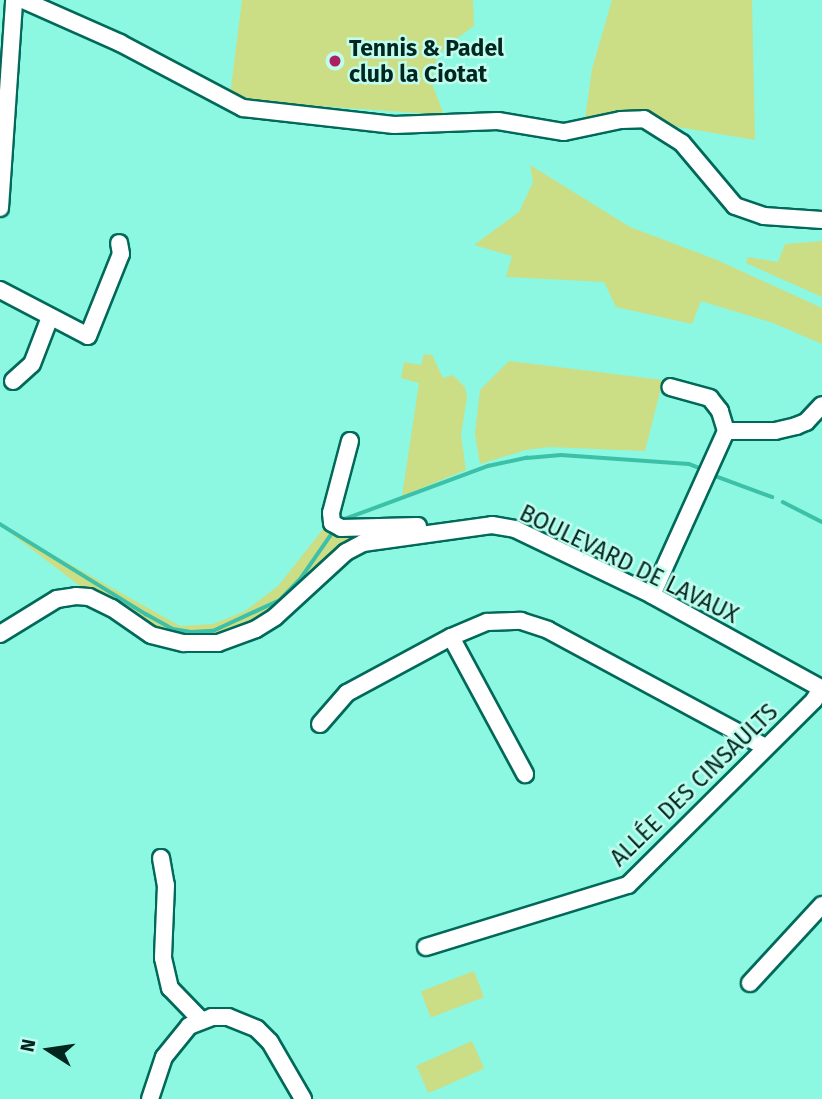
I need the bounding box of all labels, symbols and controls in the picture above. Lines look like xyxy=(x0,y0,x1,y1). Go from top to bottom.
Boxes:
place label: Tennis & Padel club la Ciotat xyxy=(349,34,504,88)
marker: Tennis & Padel club la Ciotat xyxy=(327,53,343,69)
street label: BOULEVARD DE LAVAUX xyxy=(515,499,743,629)
street label: ALLÉE DES CINSAULTS xyxy=(605,698,783,872)
north arrow xyxy=(14,1015,84,1085)
text: N xyxy=(15,1037,41,1054)

